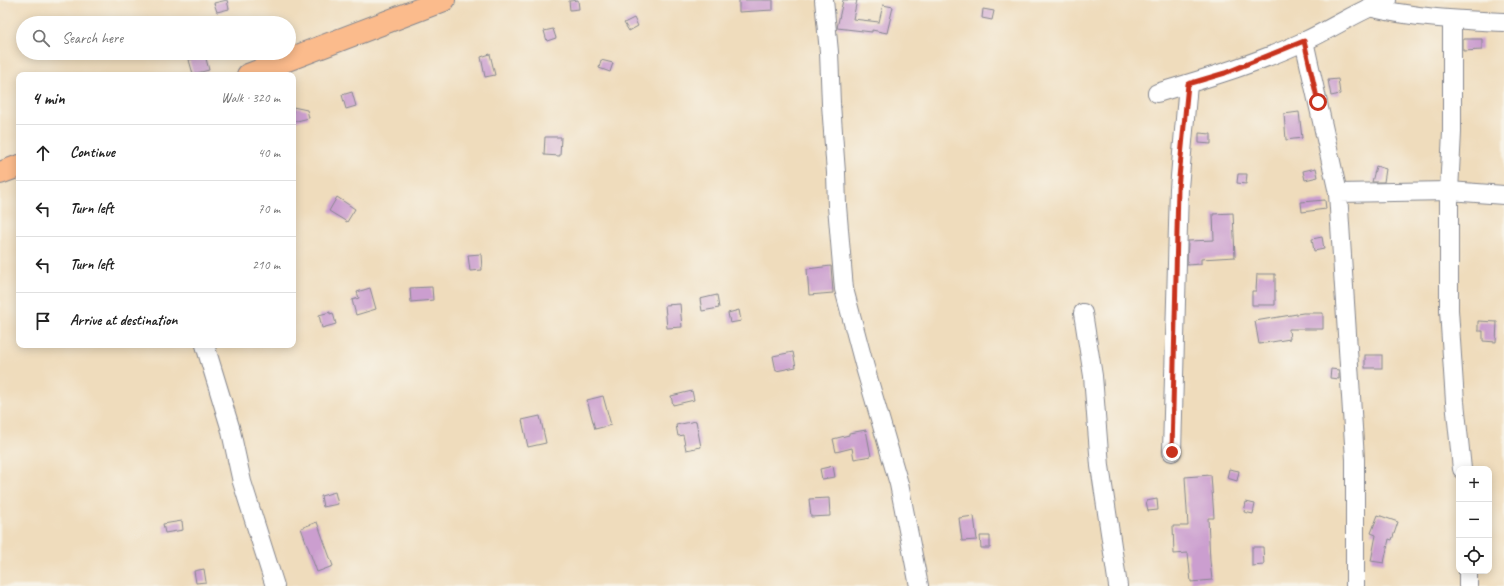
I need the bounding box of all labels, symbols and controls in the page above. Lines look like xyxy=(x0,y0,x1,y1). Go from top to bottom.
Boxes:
search box xyxy=(16,16,296,60)
icon: search xyxy=(30,27,52,49)
text: Search here xyxy=(62,29,123,48)
text: 4 min xyxy=(32,88,65,109)
text: Walk · 320 m xyxy=(221,90,280,106)
route start xyxy=(1309,93,1327,111)
icon: ahead xyxy=(32,142,54,164)
text: Continue xyxy=(70,143,115,162)
text: 40 m xyxy=(258,145,280,161)
icon: left xyxy=(32,198,54,220)
text: Turn left xyxy=(70,199,113,218)
text: 70 m xyxy=(258,201,280,217)
icon: left xyxy=(32,254,54,276)
text: Turn left xyxy=(70,255,113,274)
text: 210 m xyxy=(252,257,280,273)
icon: arrive xyxy=(32,310,54,332)
text: Arrive at destination xyxy=(70,311,177,330)
route end xyxy=(1163,443,1181,461)
map controls xyxy=(1456,466,1492,574)
button: + xyxy=(1456,466,1492,502)
button: − xyxy=(1456,502,1492,538)
button: locate xyxy=(1456,538,1492,574)

